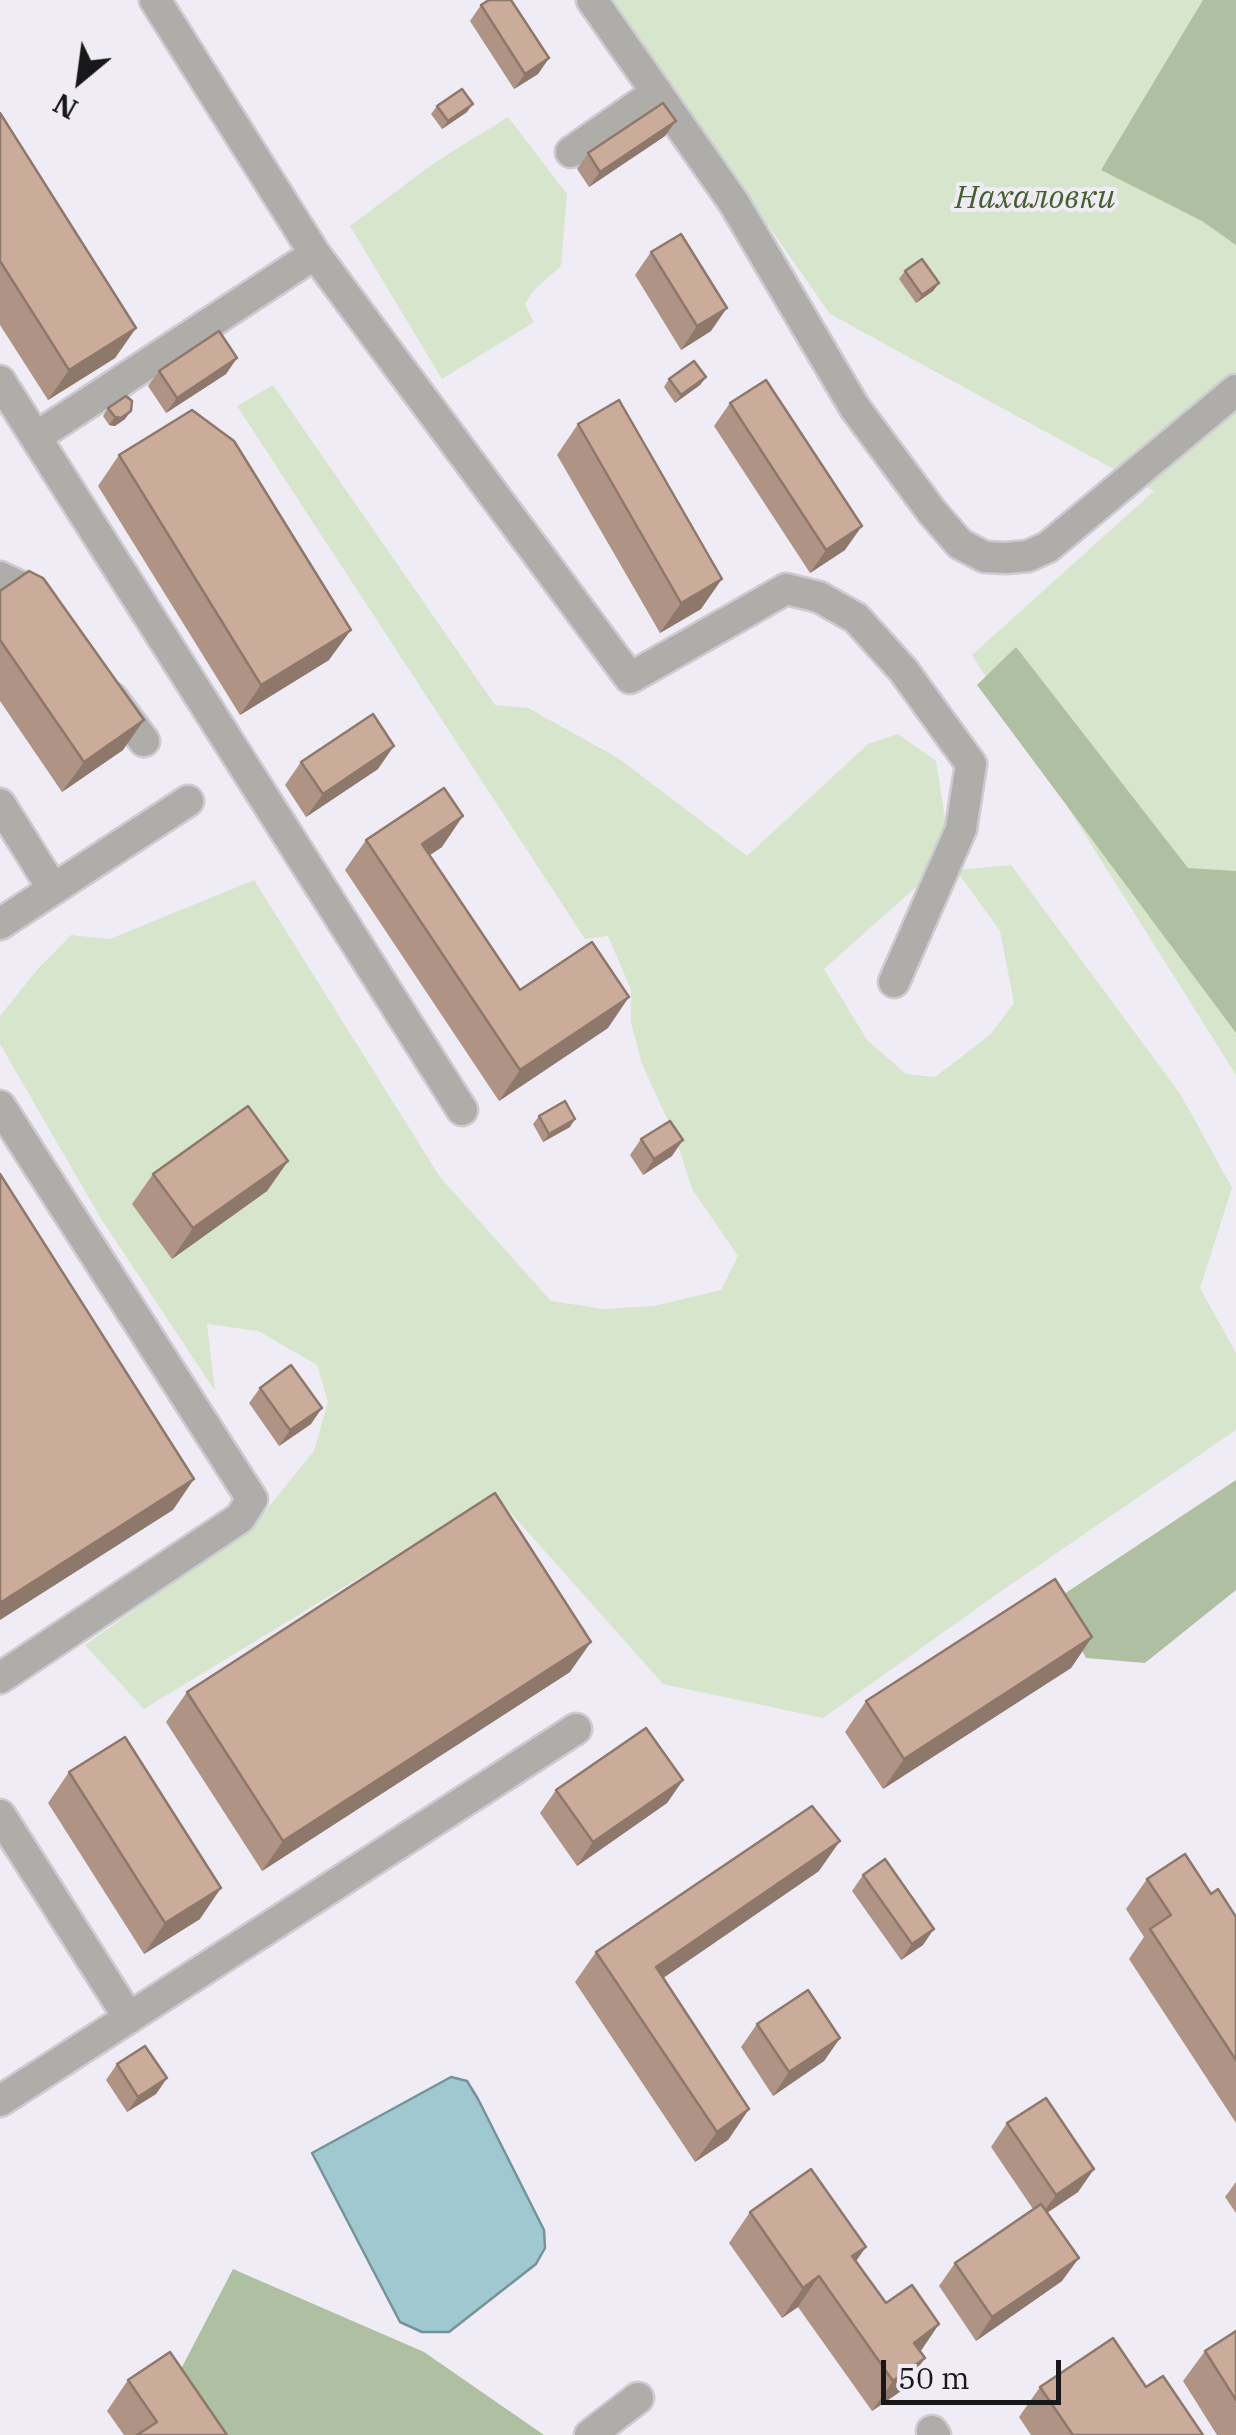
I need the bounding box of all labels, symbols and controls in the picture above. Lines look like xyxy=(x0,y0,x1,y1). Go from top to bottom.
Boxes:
north arrow xyxy=(30,30,130,130)
text: N xyxy=(47,85,84,128)
park label: Нахаловки xyxy=(955,180,1115,218)
scale bar xyxy=(886,2340,1066,2402)
text: 50 m xyxy=(898,2358,970,2397)

